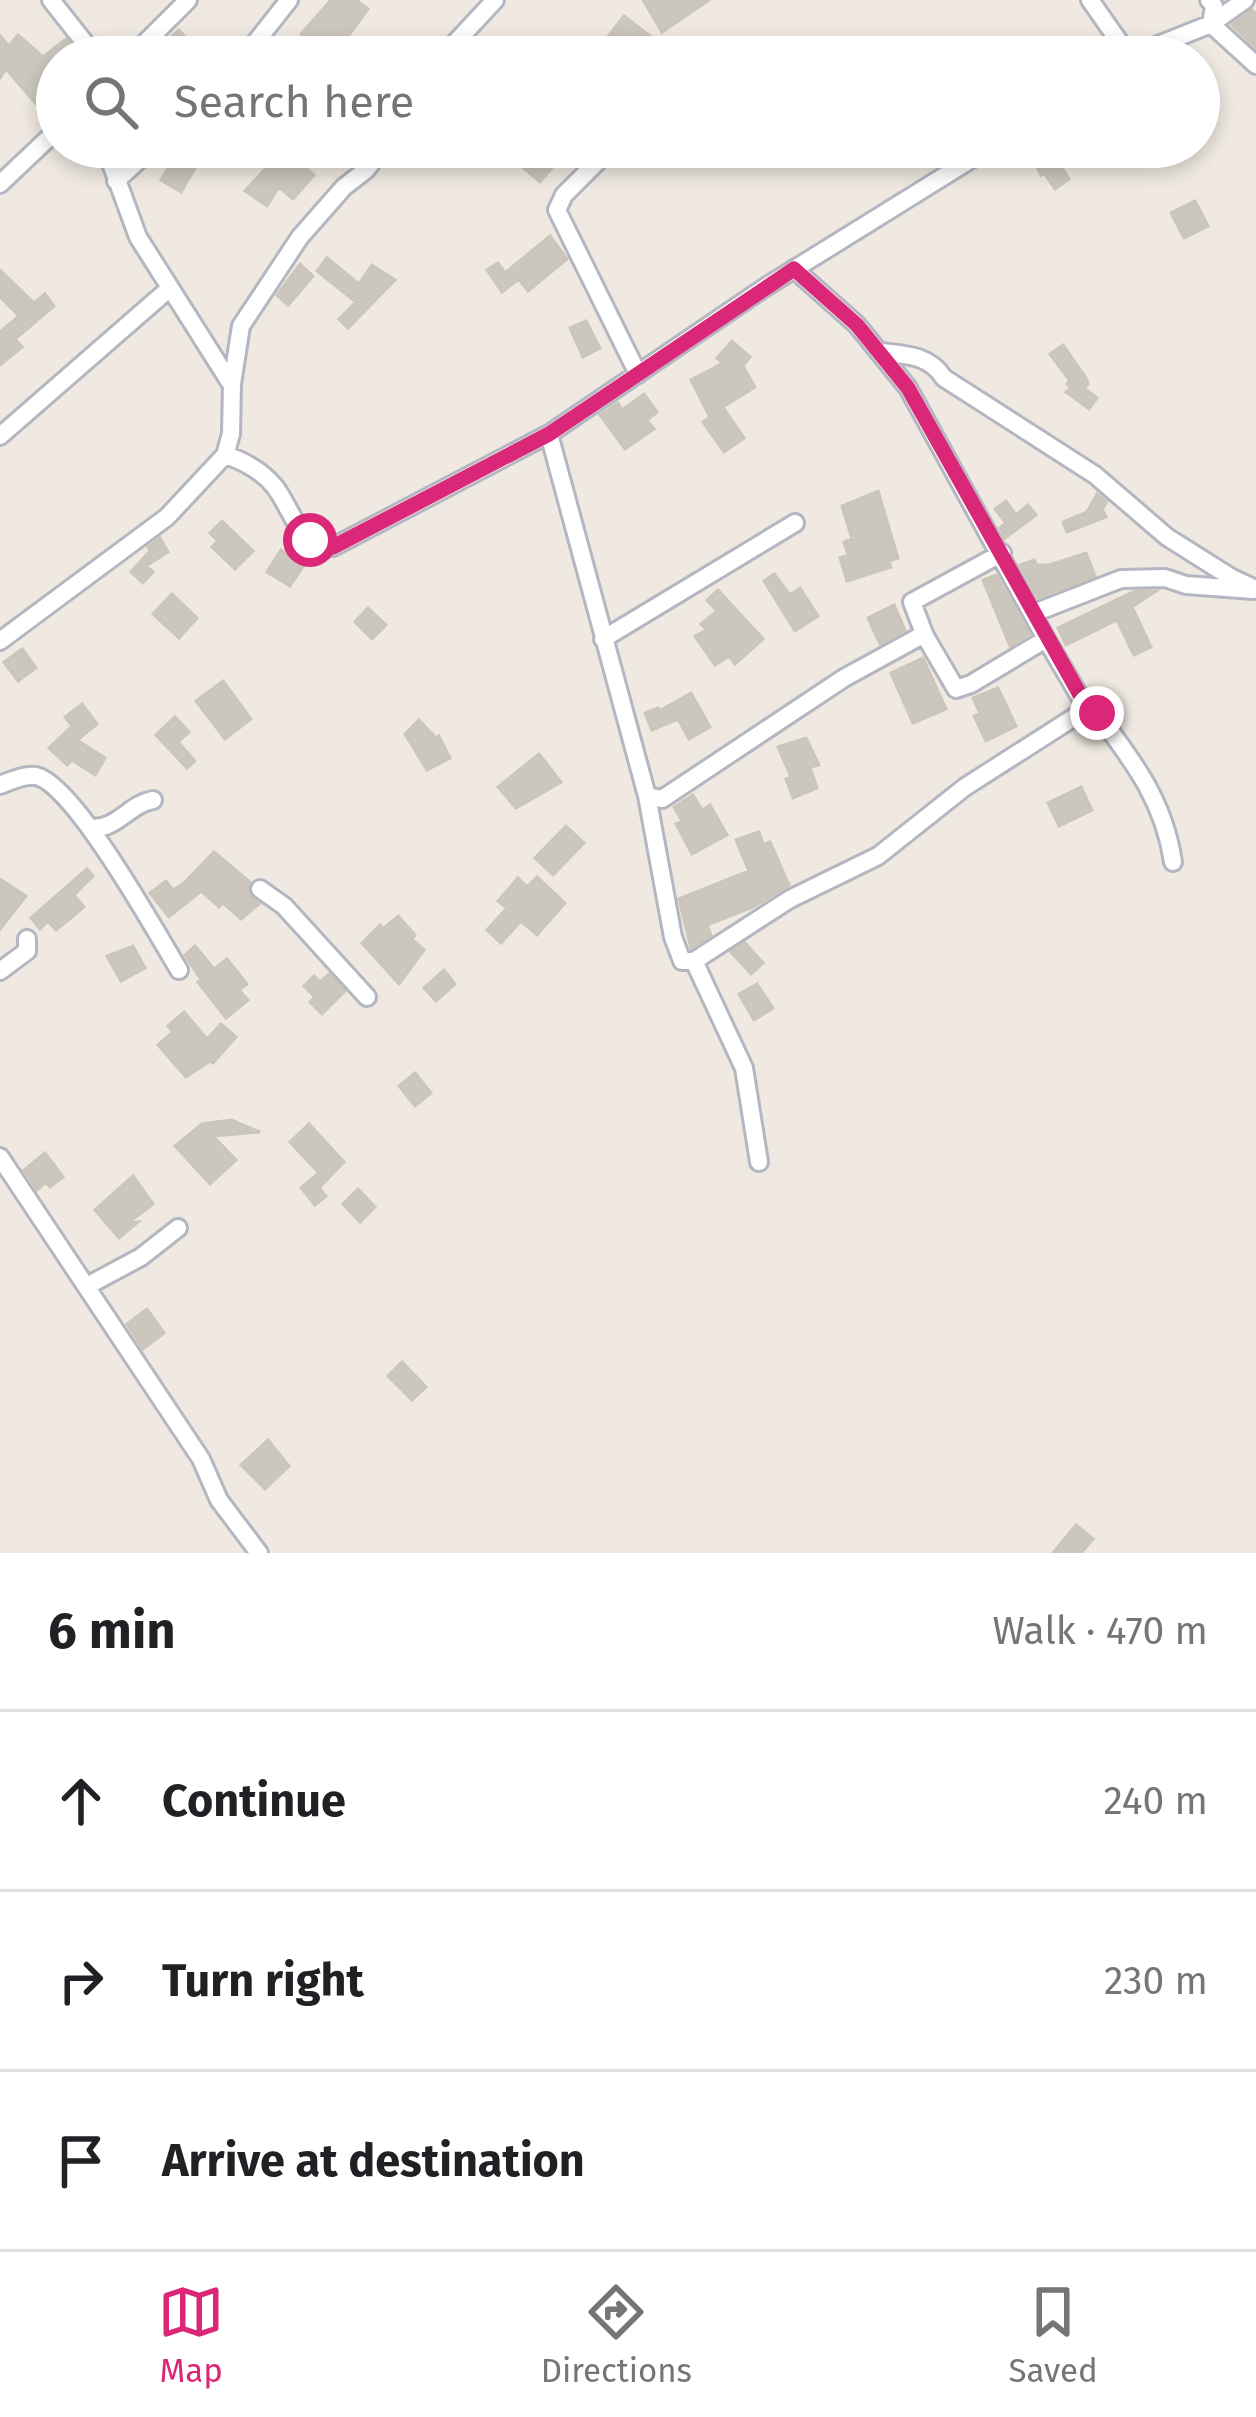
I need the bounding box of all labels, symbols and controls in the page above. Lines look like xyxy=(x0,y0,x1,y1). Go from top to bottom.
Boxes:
search box xyxy=(36,36,1220,168)
icon: search xyxy=(78,69,144,135)
text: Search here xyxy=(174,75,414,129)
route start xyxy=(283,513,337,567)
route end xyxy=(1070,686,1124,740)
text: 6 min xyxy=(48,1600,176,1662)
text: Walk · 470 m xyxy=(993,1608,1208,1654)
icon: ahead xyxy=(48,1768,114,1834)
text: Continue xyxy=(162,1774,346,1828)
text: 240 m xyxy=(1103,1778,1208,1824)
icon: right xyxy=(48,1948,114,2014)
text: Turn right xyxy=(162,1954,364,2008)
text: 230 m xyxy=(1104,1958,1208,2004)
icon: arrive xyxy=(48,2128,114,2194)
text: Arrive at destination xyxy=(162,2134,585,2188)
tab: Map xyxy=(158,2279,224,2391)
tab: Directions xyxy=(541,2279,692,2391)
tab: Saved xyxy=(1008,2279,1098,2391)

